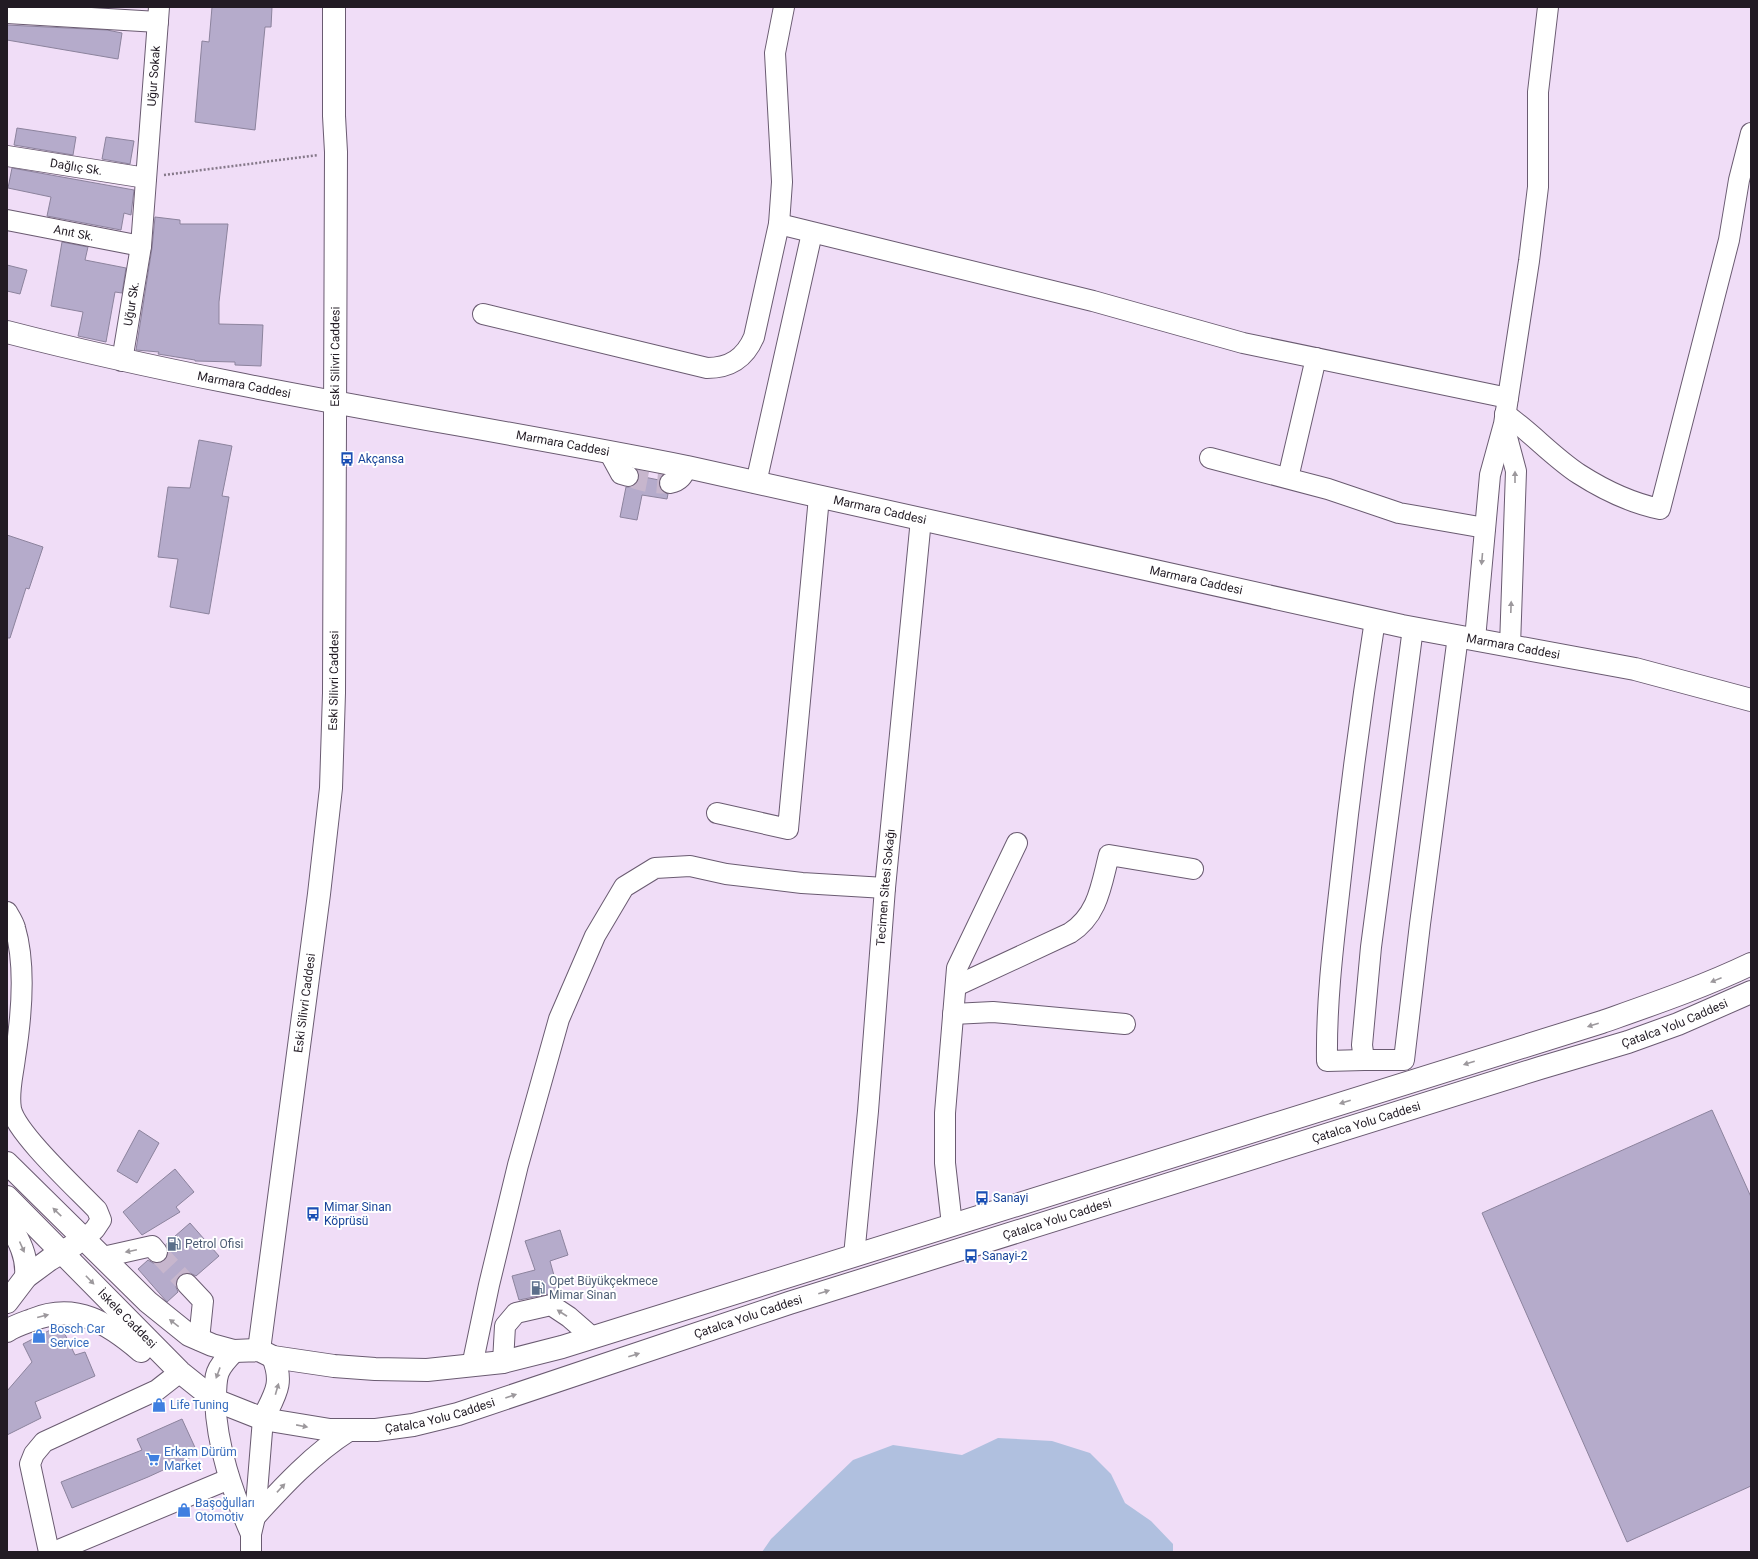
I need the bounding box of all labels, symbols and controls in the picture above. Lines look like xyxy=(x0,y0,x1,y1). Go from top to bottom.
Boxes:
street label: Uğur Sokak xyxy=(145,44,163,107)
street label: Dağlıç Sk. xyxy=(49,156,103,178)
street label: Anıt Sk. xyxy=(52,222,95,244)
street label: Uğur Sk. xyxy=(121,281,142,327)
street label: Eski Silivri Caddesi xyxy=(328,306,342,407)
street label: Marmara Caddesi xyxy=(196,369,292,401)
street label: Marmara Caddesi xyxy=(515,428,611,459)
bus stop icon: Akçansa xyxy=(339,451,355,467)
place label: Akçansa xyxy=(358,452,404,466)
one-way arrow xyxy=(1512,470,1518,483)
street label: Marmara Caddesi xyxy=(832,493,928,527)
one-way arrow xyxy=(1479,553,1485,565)
street label: Marmara Caddesi xyxy=(1148,563,1244,597)
one-way arrow xyxy=(1508,601,1515,613)
street label: Eski Silivri Caddesi xyxy=(326,630,341,731)
street label: Marmara Caddesi xyxy=(1465,631,1561,662)
street label: Tecimen Sitesi Sokağı xyxy=(874,828,898,946)
street label: Eski Silivri Caddesi xyxy=(291,952,318,1054)
one-way arrow xyxy=(1709,978,1721,984)
street label: Çatalca Yolu Caddesi xyxy=(1620,996,1730,1051)
one-way arrow xyxy=(1587,1022,1599,1028)
one-way arrow xyxy=(1463,1060,1475,1066)
street label: Çatalca Yolu Caddesi xyxy=(1310,1099,1422,1146)
one-way arrow xyxy=(1339,1099,1351,1105)
bus stop icon: Sanayi xyxy=(974,1190,990,1206)
place label: Sanayi xyxy=(993,1191,1028,1205)
street label: Çatalca Yolu Caddesi xyxy=(1001,1196,1113,1243)
place label: Mimar Sinan Köprüsü xyxy=(324,1200,391,1228)
bus stop icon: Mimar Sinan Köprüsü xyxy=(305,1206,321,1222)
one-way arrow xyxy=(52,1207,62,1217)
fuel station icon: Petrol Ofisi xyxy=(166,1236,182,1252)
place label: Petrol Ofisi xyxy=(185,1237,244,1251)
one-way arrow xyxy=(19,1241,25,1253)
one-way arrow xyxy=(125,1248,137,1254)
bus stop icon: Sanayi-2 xyxy=(963,1248,979,1264)
place label: Sanayi-2 xyxy=(982,1249,1028,1263)
place label: Opet Büyükçekmece Mimar Sinan xyxy=(549,1274,658,1302)
one-way arrow xyxy=(85,1275,95,1285)
fuel station icon: Opet Büyükçekmece Mimar Sinan xyxy=(530,1280,546,1296)
street label: İskele Caddesi xyxy=(95,1285,159,1351)
one-way arrow xyxy=(818,1289,830,1295)
street label: Çatalca Yolu Caddesi xyxy=(692,1292,804,1341)
one-way arrow xyxy=(557,1309,567,1317)
one-way arrow xyxy=(36,1313,49,1319)
one-way arrow xyxy=(169,1319,180,1328)
place label: Bosch Car Service xyxy=(50,1322,105,1350)
shop icon: Bosch Car Service xyxy=(31,1328,47,1344)
one-way arrow xyxy=(628,1352,640,1358)
one-way arrow xyxy=(214,1367,220,1379)
one-way arrow xyxy=(274,1382,280,1395)
one-way arrow xyxy=(505,1393,517,1399)
street label: Çatalca Yolu Caddesi xyxy=(384,1395,497,1436)
shop icon: Life Tuning xyxy=(151,1397,167,1413)
place label: Life Tuning xyxy=(170,1398,229,1412)
one-way arrow xyxy=(295,1423,308,1429)
place label: Erkam Dürüm Market xyxy=(164,1445,237,1473)
supermarket icon: Erkam Dürüm Market xyxy=(145,1451,161,1467)
one-way arrow xyxy=(276,1484,285,1493)
place label: Başoğulları Otomotiv xyxy=(195,1496,255,1524)
shop icon: Başoğulları Otomotiv xyxy=(176,1502,192,1518)

